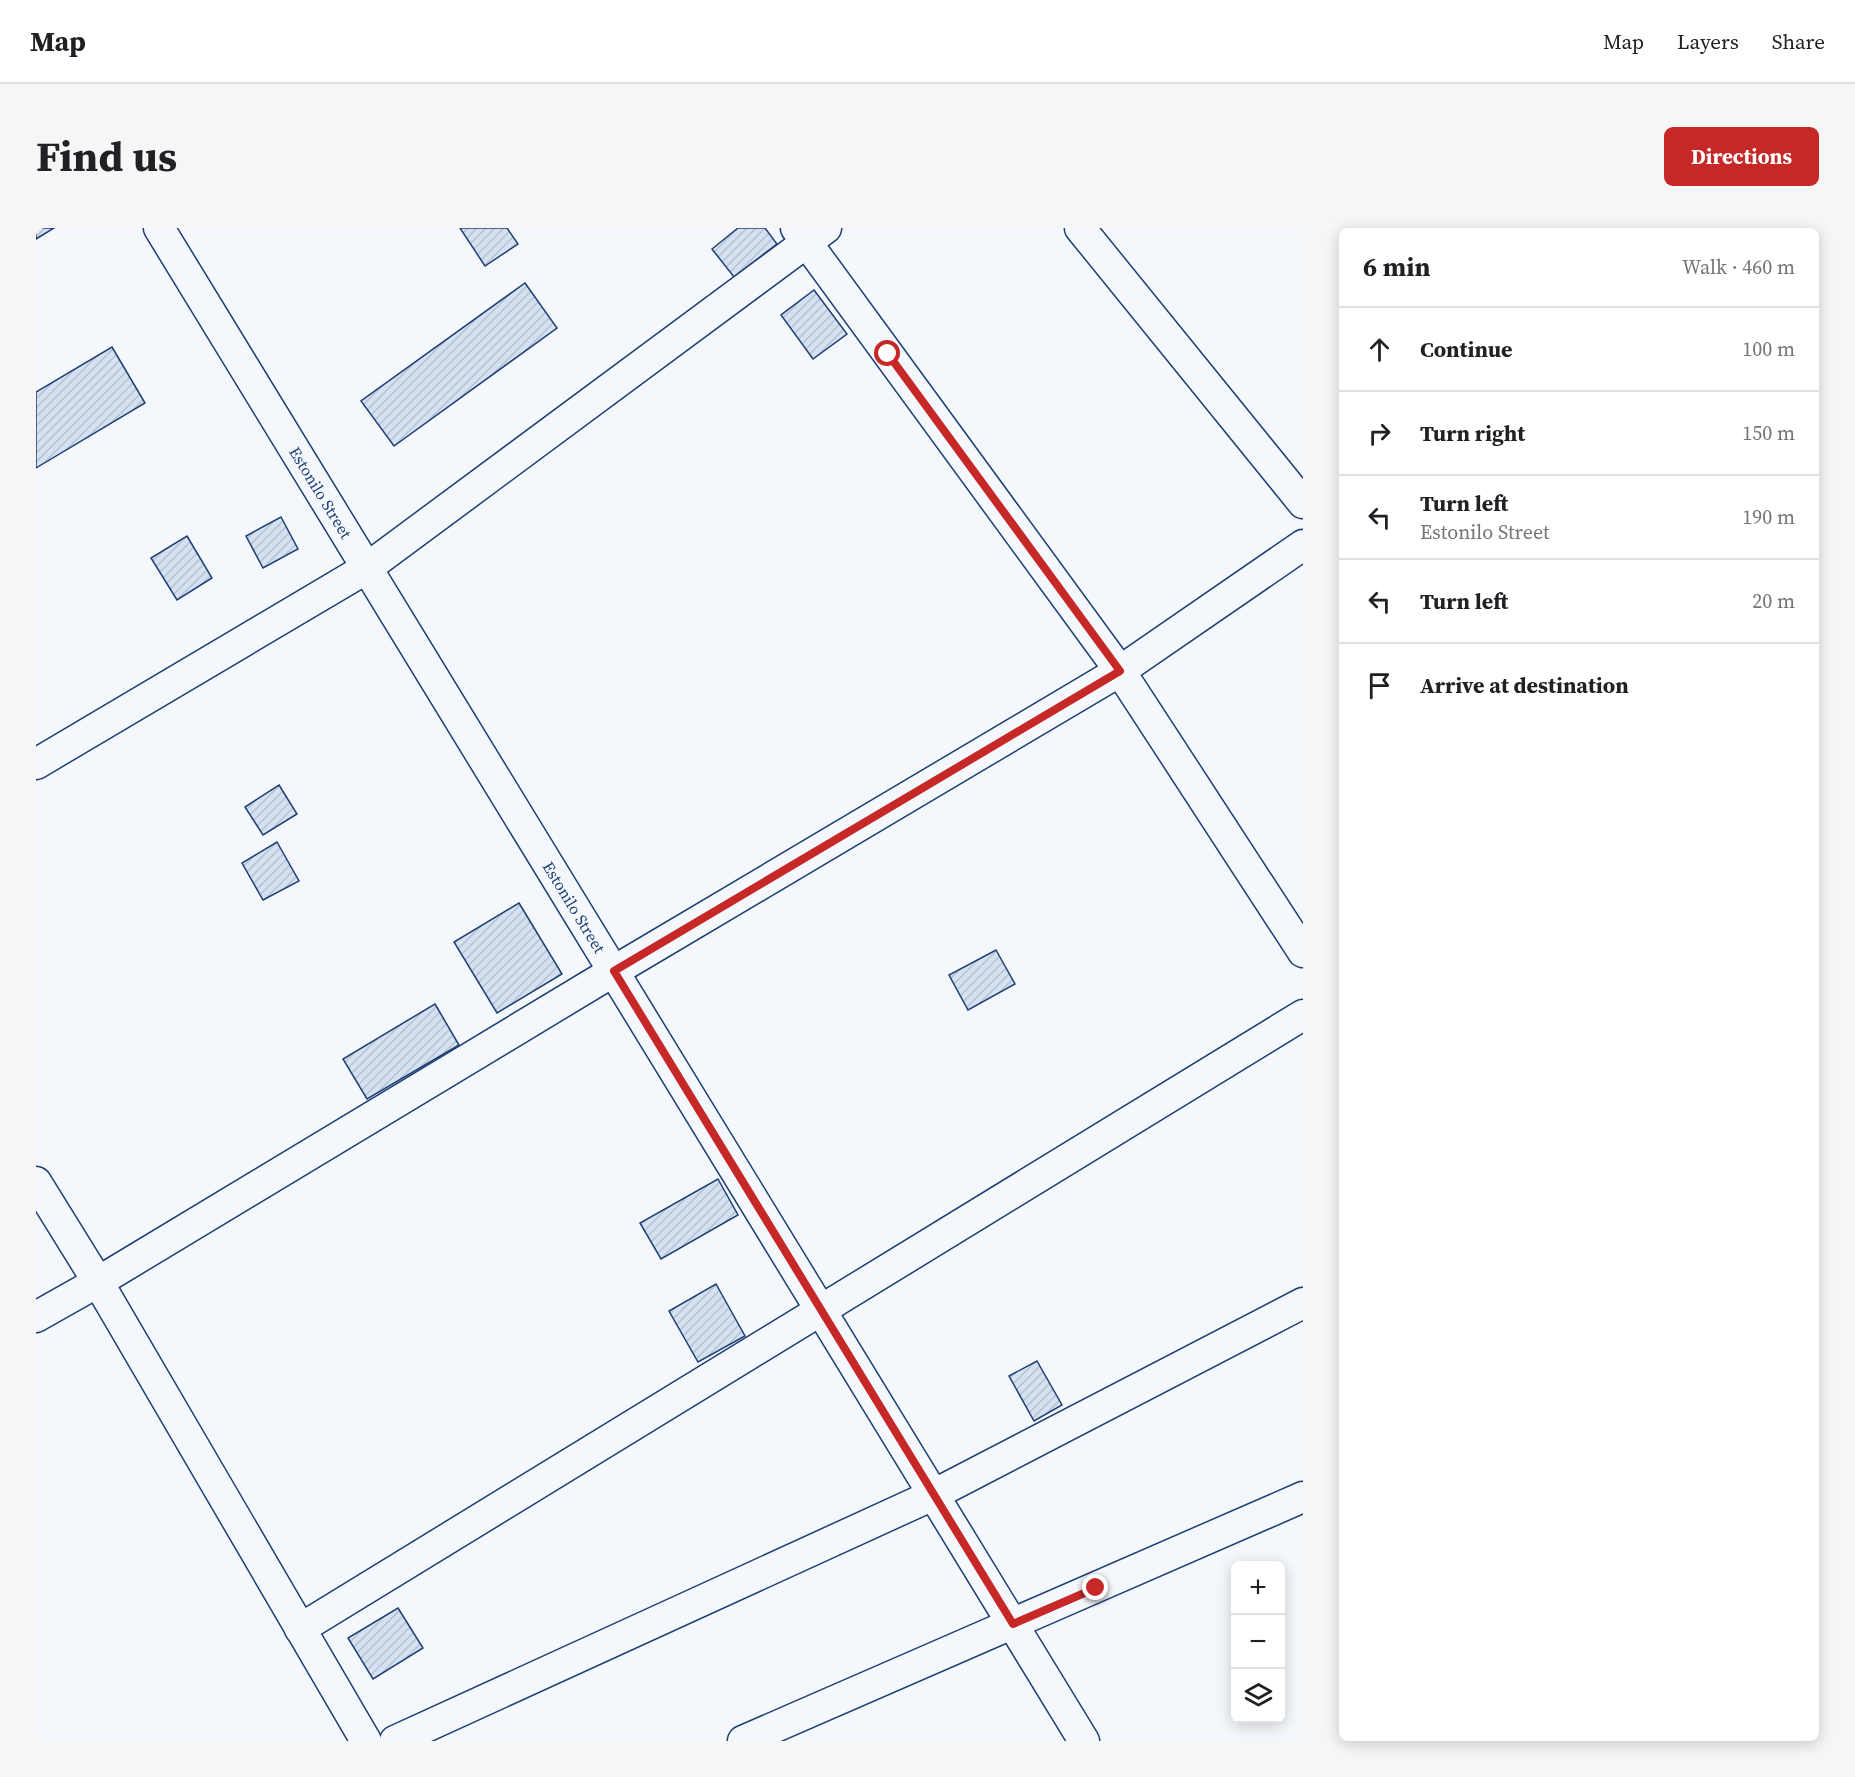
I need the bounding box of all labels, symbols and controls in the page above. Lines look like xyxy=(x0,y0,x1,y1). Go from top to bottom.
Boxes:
text: Map xyxy=(30,22,86,60)
text: Map xyxy=(1603,27,1644,56)
text: Layers xyxy=(1677,27,1739,56)
text: Share xyxy=(1772,27,1825,56)
text: Find us xyxy=(36,127,177,185)
button: Directions xyxy=(1664,127,1819,186)
text: 6 min xyxy=(1363,249,1430,285)
text: Walk · 460 m xyxy=(1682,253,1795,281)
icon: ahead xyxy=(1363,333,1396,366)
text: Continue xyxy=(1420,334,1513,364)
text: 100 m xyxy=(1742,335,1795,363)
route start xyxy=(874,340,900,366)
icon: right xyxy=(1363,417,1396,450)
text: Turn right xyxy=(1420,418,1525,448)
text: 150 m xyxy=(1742,419,1795,447)
street label: Estonilo Street xyxy=(284,442,358,543)
text: Turn left xyxy=(1420,488,1508,518)
icon: left xyxy=(1363,501,1396,534)
text: 190 m xyxy=(1742,503,1795,531)
text: Estonilo Street xyxy=(1420,518,1550,546)
icon: left xyxy=(1363,585,1396,618)
text: Turn left xyxy=(1420,586,1508,616)
text: 20 m xyxy=(1752,587,1795,615)
icon: arrive xyxy=(1363,669,1396,702)
text: Arrive at destination xyxy=(1420,670,1629,700)
street label: Estonilo Street xyxy=(538,857,611,958)
map controls xyxy=(1231,1561,1285,1723)
button: + xyxy=(1231,1561,1285,1615)
route end xyxy=(1082,1574,1108,1600)
button: − xyxy=(1231,1615,1285,1669)
button: layers xyxy=(1231,1669,1285,1723)

